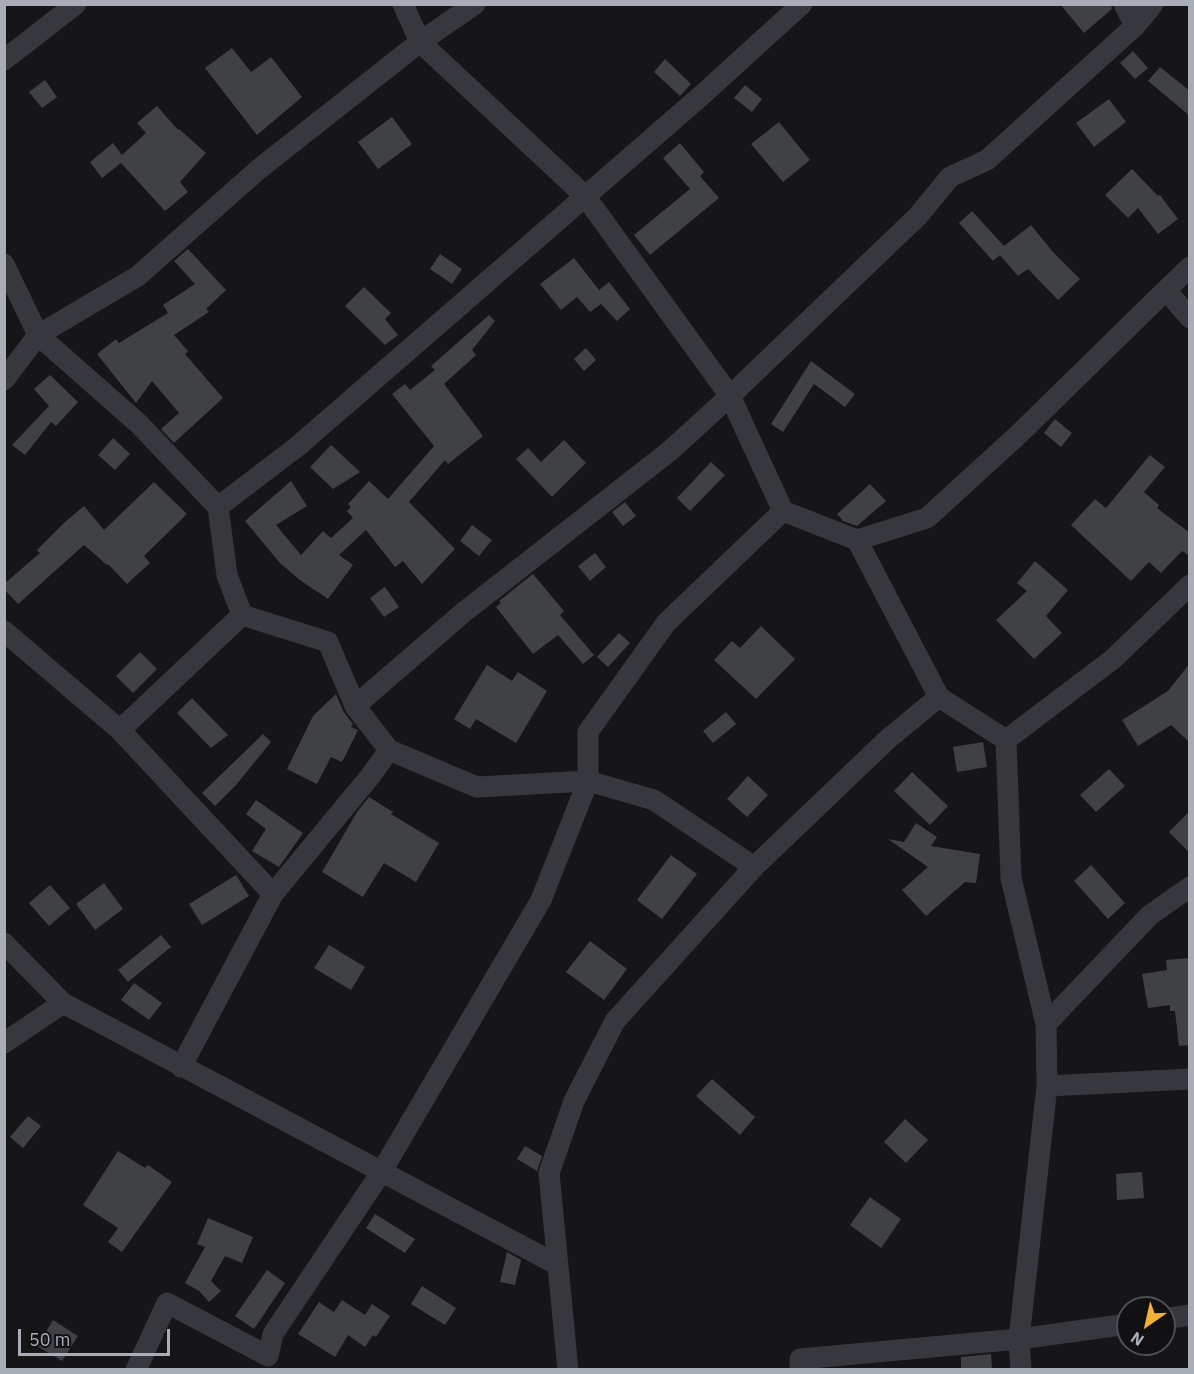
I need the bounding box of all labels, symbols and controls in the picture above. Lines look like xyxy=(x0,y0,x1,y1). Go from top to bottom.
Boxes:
north arrow xyxy=(1116,1296,1176,1356)
scale bar xyxy=(21,1317,172,1355)
text: 50 m xyxy=(29,1328,71,1351)
text: N xyxy=(1127,1328,1147,1351)

